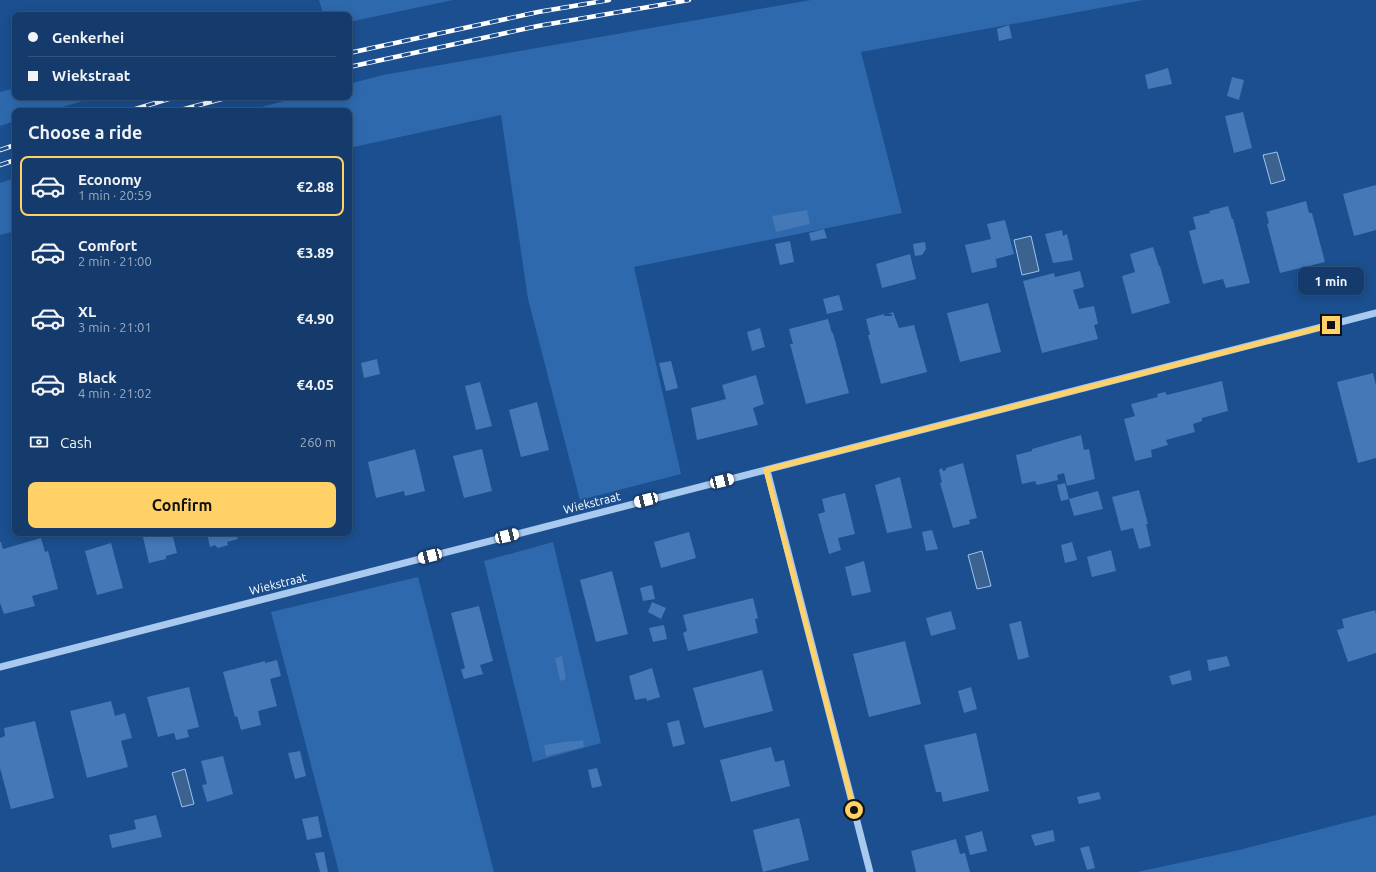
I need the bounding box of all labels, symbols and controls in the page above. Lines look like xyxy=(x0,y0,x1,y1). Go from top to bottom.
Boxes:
text: Genkerhei xyxy=(52,29,124,46)
text: Wiekstraat xyxy=(52,67,130,84)
text: Choose a ride xyxy=(28,122,142,142)
icon: car xyxy=(30,168,66,204)
text: Economy xyxy=(78,171,142,188)
text: €2.88 xyxy=(296,178,334,195)
text: 1 min · 20:59 xyxy=(78,188,152,202)
icon: car xyxy=(30,234,66,270)
text: Comfort xyxy=(78,237,137,254)
text: €3.89 xyxy=(296,244,334,261)
text: 2 min · 21:00 xyxy=(78,254,152,268)
callout: 1 min xyxy=(1298,267,1364,295)
text: 1 min xyxy=(1315,274,1347,288)
icon: car xyxy=(30,300,66,336)
text: XL xyxy=(78,303,96,320)
text: €4.90 xyxy=(296,310,334,327)
route end xyxy=(1322,316,1340,334)
text: 3 min · 21:01 xyxy=(78,320,152,334)
icon: car xyxy=(30,366,66,402)
text: Black xyxy=(78,369,117,386)
text: €4.05 xyxy=(296,376,334,393)
text: 4 min · 21:02 xyxy=(78,386,152,400)
icon: cash xyxy=(28,431,50,453)
text: Cash xyxy=(60,434,92,451)
text: 260 m xyxy=(300,435,336,449)
car xyxy=(709,472,735,490)
button: Confirm xyxy=(28,482,336,528)
street label: Wiekstraat xyxy=(562,489,622,516)
car xyxy=(633,491,659,509)
car xyxy=(494,527,520,545)
car xyxy=(417,547,443,565)
street label: Wiekstraat xyxy=(248,570,308,597)
route start xyxy=(845,801,863,819)

